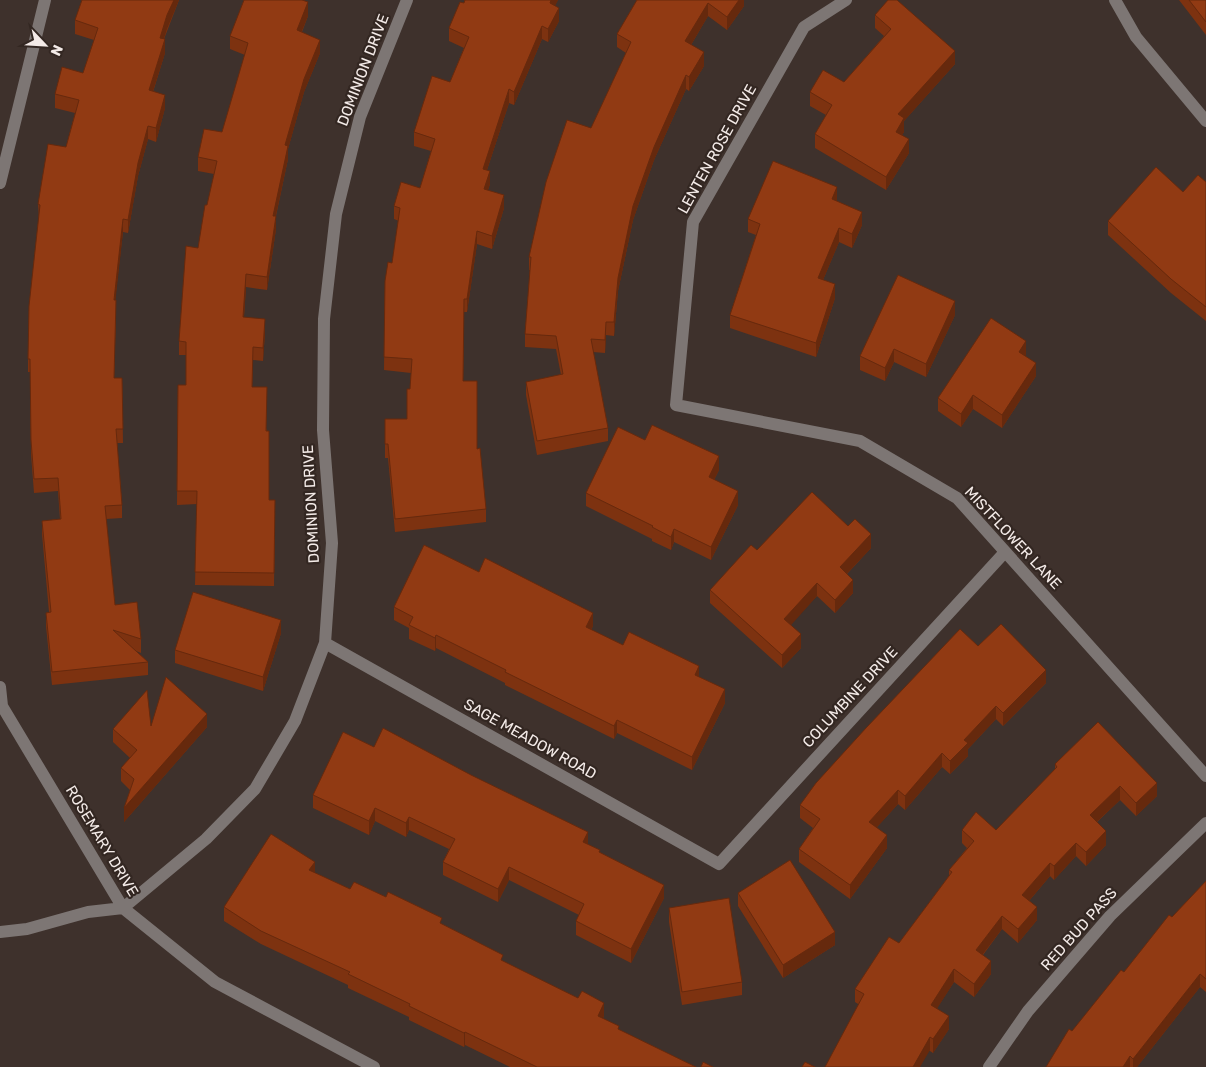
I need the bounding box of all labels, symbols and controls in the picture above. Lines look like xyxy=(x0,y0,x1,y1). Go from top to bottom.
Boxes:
street label: DOMINION DRIVE xyxy=(333,11,393,129)
north arrow xyxy=(20,20,70,70)
text: N xyxy=(46,42,66,58)
street label: LENTEN ROSE DRIVE xyxy=(674,81,760,217)
street label: DOMINION DRIVE xyxy=(299,444,323,564)
street label: MISTFLOWER LANE xyxy=(961,483,1065,593)
street label: COLUMBINE DRIVE xyxy=(799,643,901,751)
street label: SAGE MEADOW ROAD xyxy=(460,695,600,783)
street label: ROSEMARY DRIVE xyxy=(62,782,142,900)
street label: RED BUD PASS xyxy=(1037,884,1121,974)

